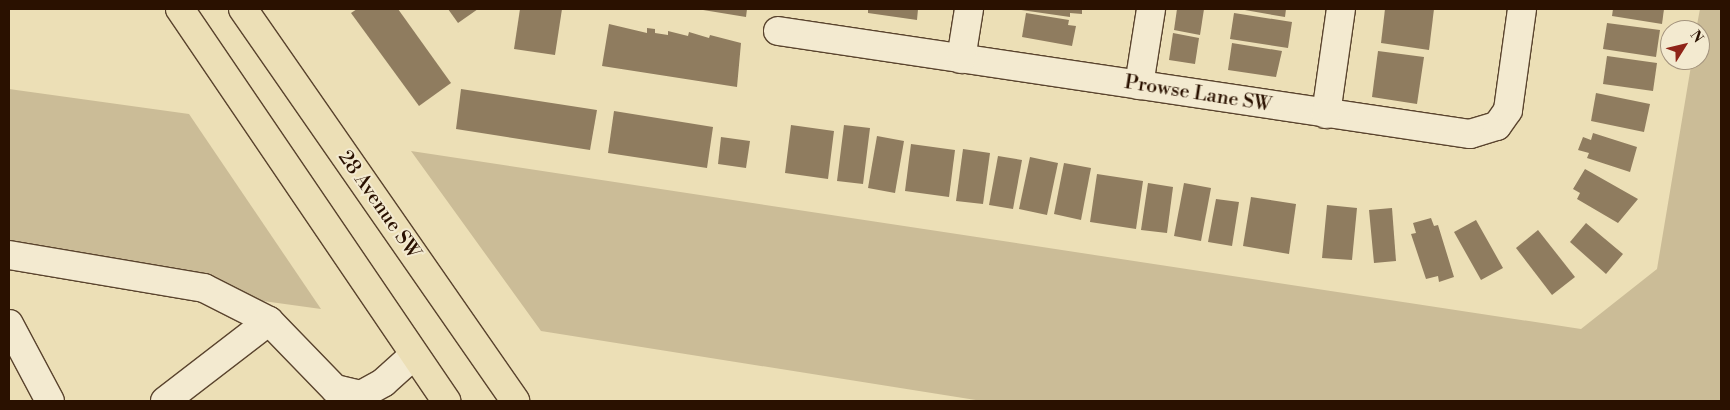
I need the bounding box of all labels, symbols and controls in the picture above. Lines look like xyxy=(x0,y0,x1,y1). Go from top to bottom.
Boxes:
north arrow xyxy=(1660,20,1710,70)
text: N xyxy=(1686,27,1707,47)
street label: Prowse Lane SW xyxy=(1123,71,1273,117)
street label: 28 Avenue SW xyxy=(333,146,425,264)

